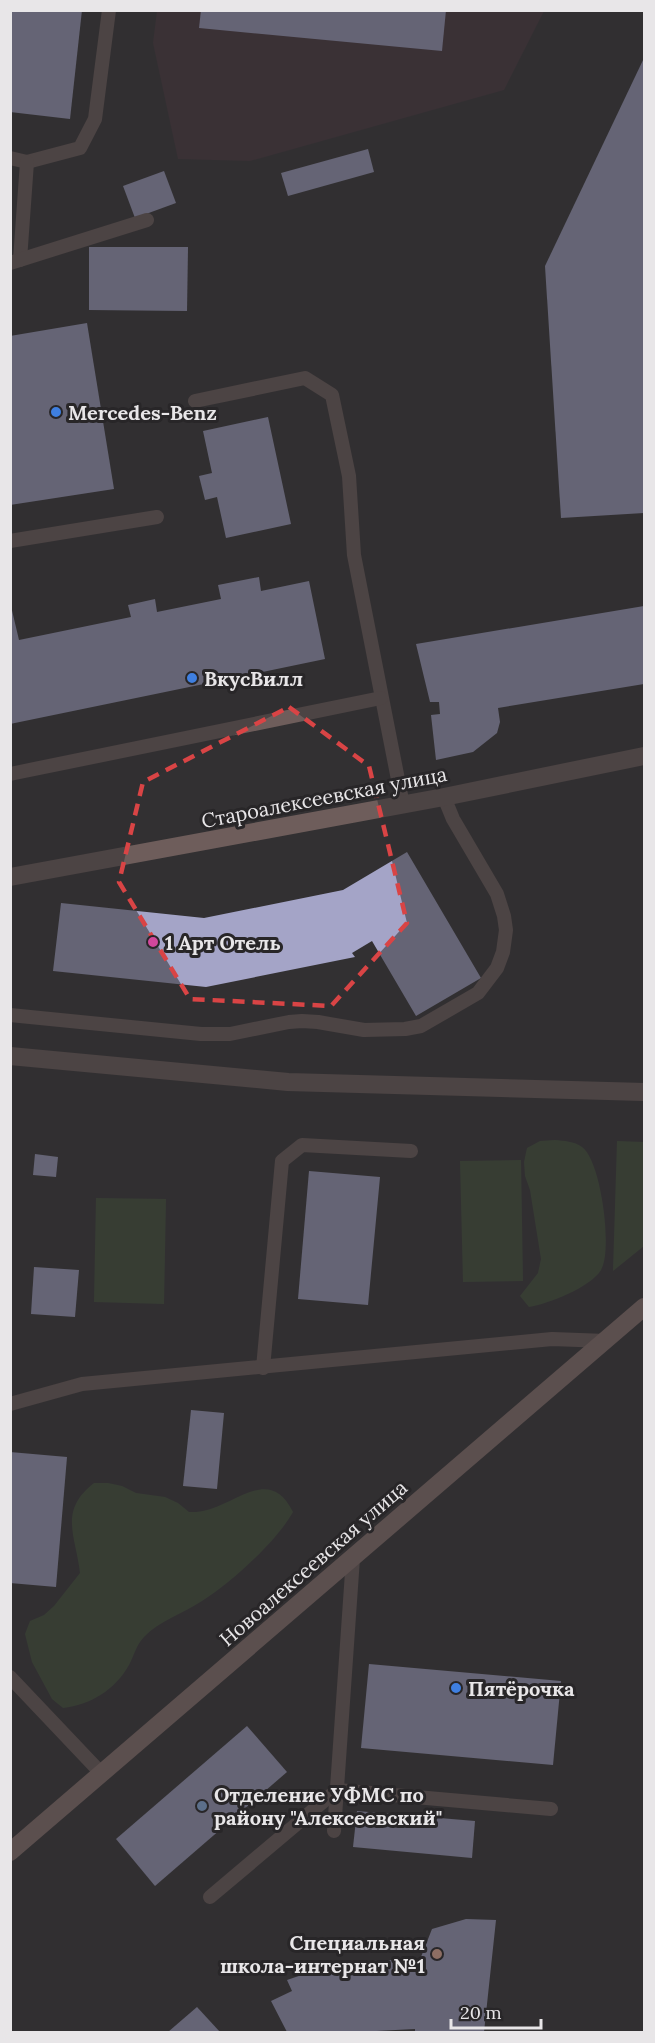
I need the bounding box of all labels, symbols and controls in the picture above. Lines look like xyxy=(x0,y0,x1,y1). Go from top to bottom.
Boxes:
place label: Mercedes-Benz xyxy=(68,400,217,425)
marker: Mercedes-Benz xyxy=(49,405,63,419)
place label: ВкусВилл xyxy=(204,666,303,691)
marker: ВкусВилл xyxy=(185,671,199,685)
street label: Староалексеевская улица xyxy=(199,761,449,833)
place label: 1 Арт Отель xyxy=(165,930,281,955)
marker: 1 Арт Отель xyxy=(146,935,160,949)
street label: Новоалексеевская улица xyxy=(214,1475,412,1651)
place label: Пятёрочка xyxy=(468,1676,575,1701)
marker: Пятёрочка xyxy=(449,1681,463,1695)
place label: Отделение УФМС по району "Алексеевский" xyxy=(214,1782,442,1830)
marker: Отделение УФМС по району "Алексеевский" xyxy=(195,1799,209,1813)
place label: Специальная школа-интернат №1 xyxy=(220,1930,425,1978)
marker: Специальная школа-интернат №1 xyxy=(430,1947,444,1961)
scale bar xyxy=(451,1992,541,2030)
text: 20 m xyxy=(460,2001,502,2024)

